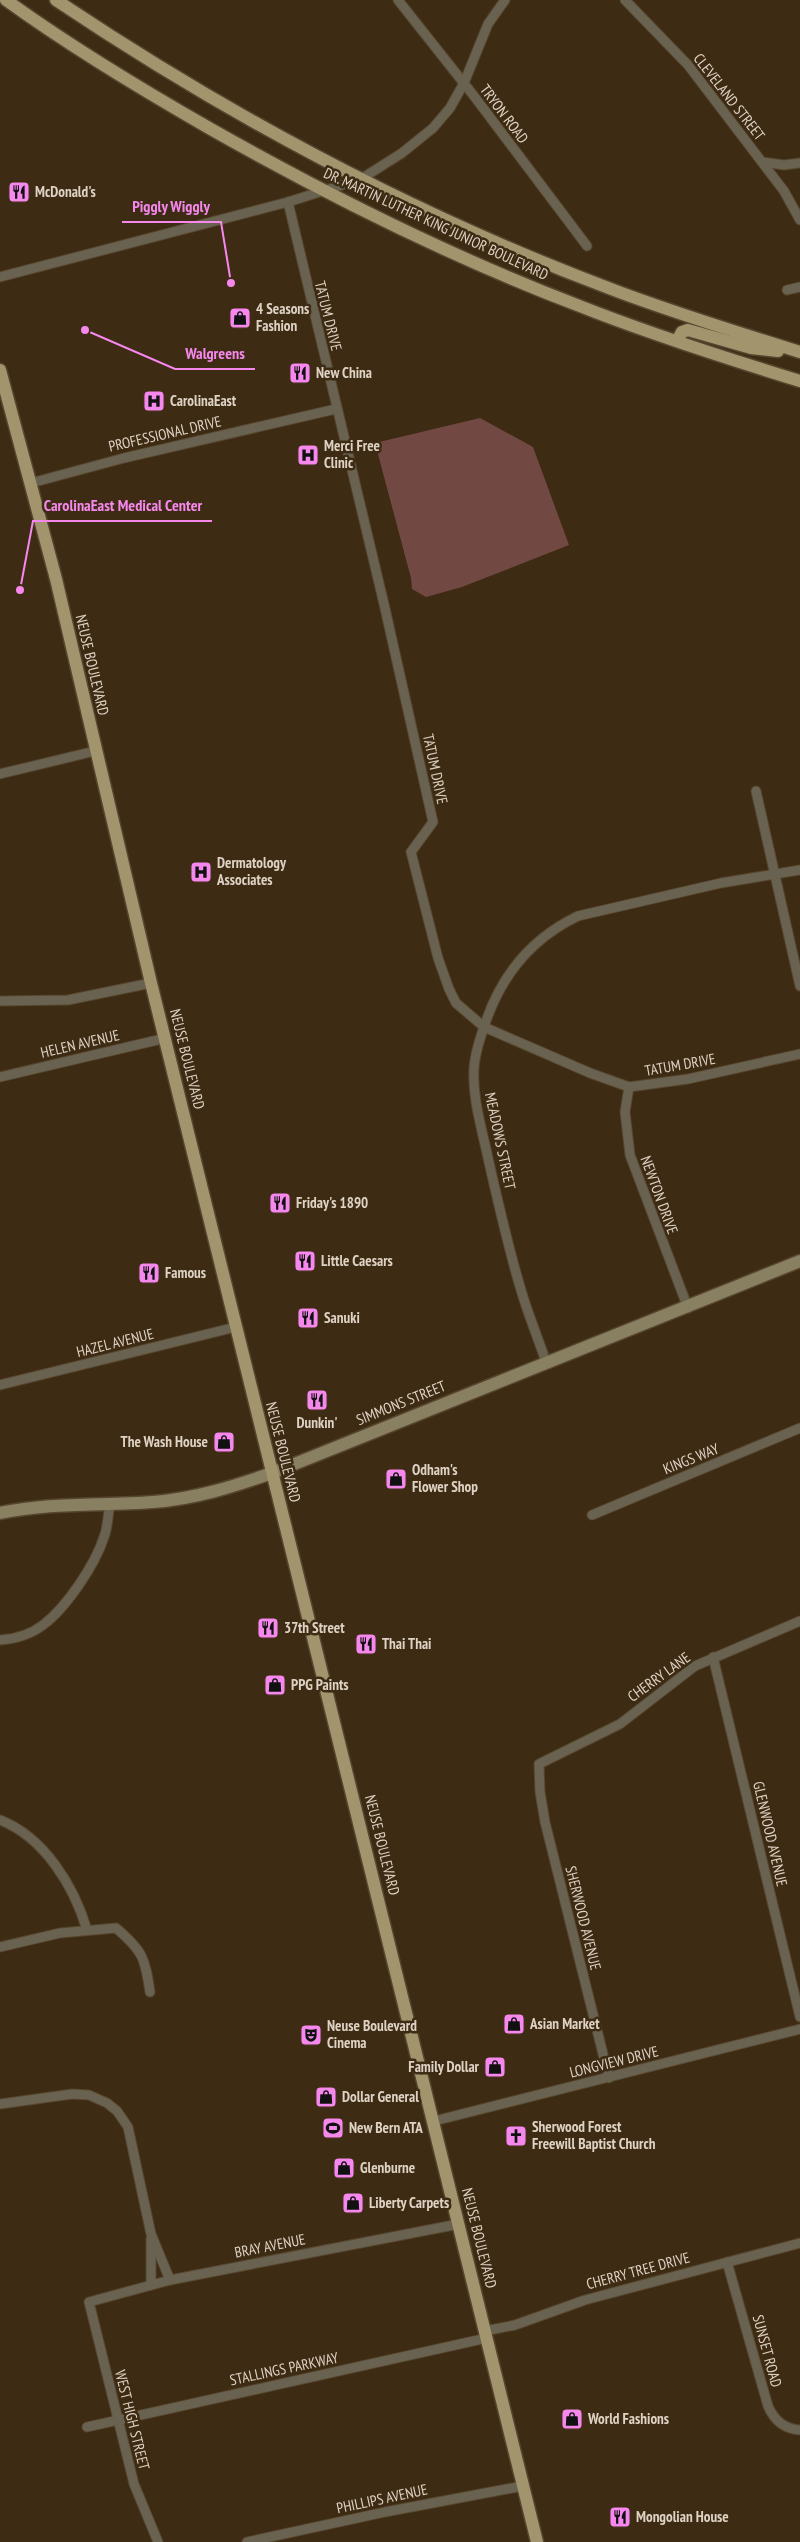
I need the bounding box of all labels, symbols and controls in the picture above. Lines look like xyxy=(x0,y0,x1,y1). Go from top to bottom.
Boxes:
street label: CLEVELAND STREET xyxy=(689,49,769,144)
street label: TRYON ROAD xyxy=(476,81,533,147)
street label: DR. MARTIN LUTHER KING JUNIOR BOULEVARD xyxy=(321,163,552,284)
restaurant icon: McDonald's xyxy=(7,180,31,204)
place label: McDonald's xyxy=(35,182,96,201)
callout: Piggly Wiggly xyxy=(122,191,221,222)
text: Piggly Wiggly xyxy=(132,196,210,216)
street label: TATUM DRIVE xyxy=(311,279,346,353)
place label: 4 Seasons Fashion xyxy=(256,299,309,335)
shop icon: 4 Seasons Fashion xyxy=(228,306,252,330)
callout: Walgreens xyxy=(175,338,255,369)
text: Walgreens xyxy=(184,343,245,363)
restaurant icon: New China xyxy=(288,361,312,385)
place label: New China xyxy=(316,363,372,382)
hospital icon: CarolinaEast xyxy=(142,389,166,413)
place label: CarolinaEast xyxy=(170,391,237,410)
street label: PROFESSIONAL DRIVE xyxy=(107,411,223,456)
place label: Merci Free Clinic xyxy=(324,436,380,472)
hospital icon: Merci Free Clinic xyxy=(296,443,320,467)
callout: CarolinaEast Medical Center xyxy=(33,490,212,521)
text: CarolinaEast Medical Center xyxy=(44,495,202,515)
street label: NEUSE BOULEVARD xyxy=(72,613,113,717)
street label: TATUM DRIVE xyxy=(419,732,452,806)
place label: Dermatology Associates xyxy=(216,853,287,889)
hospital icon: Dermatology Associates xyxy=(189,860,213,884)
street label: NEUSE BOULEVARD xyxy=(166,1007,209,1111)
street label: HELEN AVENUE xyxy=(39,1025,121,1062)
street label: TATUM DRIVE xyxy=(643,1049,717,1080)
street label: MEADOWS STREET xyxy=(481,1091,520,1191)
street label: NEWTON DRIVE xyxy=(637,1153,682,1237)
restaurant icon: Friday's 1890 xyxy=(268,1191,292,1215)
place label: Friday's 1890 xyxy=(296,1193,368,1212)
restaurant icon: Little Caesars xyxy=(293,1249,317,1273)
place label: Little Caesars xyxy=(321,1251,393,1270)
restaurant icon: Famous xyxy=(137,1261,161,1285)
place label: Famous xyxy=(165,1263,206,1282)
restaurant icon: Sanuki xyxy=(296,1306,320,1330)
place label: Sanuki xyxy=(324,1308,360,1327)
street label: HAZEL AVENUE xyxy=(74,1324,155,1361)
street label: SIMMONS STREET xyxy=(353,1376,449,1429)
restaurant icon: Dunkin' xyxy=(305,1388,329,1412)
street label: NEUSE BOULEVARD xyxy=(262,1400,305,1504)
place label: Dunkin' xyxy=(297,1413,338,1432)
shop icon: The Wash House xyxy=(212,1430,236,1454)
place label: The Wash House xyxy=(121,1432,208,1451)
street label: KINGS WAY xyxy=(660,1439,722,1478)
place label: Odham's Flower Shop xyxy=(412,1460,478,1496)
shop icon: Odham's Flower Shop xyxy=(384,1467,408,1491)
restaurant icon: 37th Street xyxy=(256,1616,280,1640)
place label: 37th Street xyxy=(284,1618,345,1637)
restaurant icon: Thai Thai xyxy=(354,1632,378,1656)
place label: Thai Thai xyxy=(382,1634,431,1653)
street label: CHERRY LANE xyxy=(624,1648,694,1706)
shop icon: PPG Paints xyxy=(263,1673,287,1697)
place label: PPG Paints xyxy=(291,1675,349,1694)
street label: GLENWOOD AVENUE xyxy=(749,1779,792,1888)
street label: NEUSE BOULEVARD xyxy=(361,1793,404,1897)
street label: SHERWOOD AVENUE xyxy=(561,1864,606,1972)
shop icon: Asian Market xyxy=(502,2012,526,2036)
place label: Asian Market xyxy=(529,2014,600,2033)
place label: Neuse Boulevard Cinema xyxy=(327,2016,417,2052)
theatre icon: Neuse Boulevard Cinema xyxy=(299,2023,323,2047)
street label: LONGVIEW DRIVE xyxy=(568,2041,660,2082)
shop icon: Family Dollar xyxy=(483,2055,507,2079)
place label: Family Dollar xyxy=(408,2057,480,2076)
shop icon: Dollar General xyxy=(314,2085,338,2109)
place label: Dollar General xyxy=(342,2087,419,2106)
sports icon: New Bern ATA xyxy=(321,2116,345,2140)
place label: Sherwood Forest Freewill Baptist Church xyxy=(532,2117,656,2153)
place label: New Bern ATA xyxy=(349,2118,423,2137)
church icon: Sherwood Forest Freewill Baptist Church xyxy=(504,2124,528,2148)
shop icon: Glenburne xyxy=(332,2156,356,2180)
place label: Glenburne xyxy=(360,2158,415,2177)
street label: NEUSE BOULEVARD xyxy=(458,2186,501,2290)
shop icon: Liberty Carpets xyxy=(341,2191,365,2215)
place label: Liberty Carpets xyxy=(369,2193,449,2212)
street label: BRAY AVENUE xyxy=(233,2229,307,2262)
street label: CHERRY TREE DRIVE xyxy=(584,2248,692,2293)
street label: SUNSET ROAD xyxy=(749,2313,786,2389)
street label: STALLINGS PARKWAY xyxy=(228,2348,340,2389)
street label: WEST HIGH STREET xyxy=(111,2368,154,2472)
shop icon: World Fashions xyxy=(560,2407,584,2431)
place label: World Fashions xyxy=(587,2409,669,2428)
street label: PHILLIPS AVENUE xyxy=(335,2480,429,2517)
restaurant icon: Mongolian House xyxy=(608,2505,632,2529)
place label: Mongolian House xyxy=(636,2507,729,2526)

